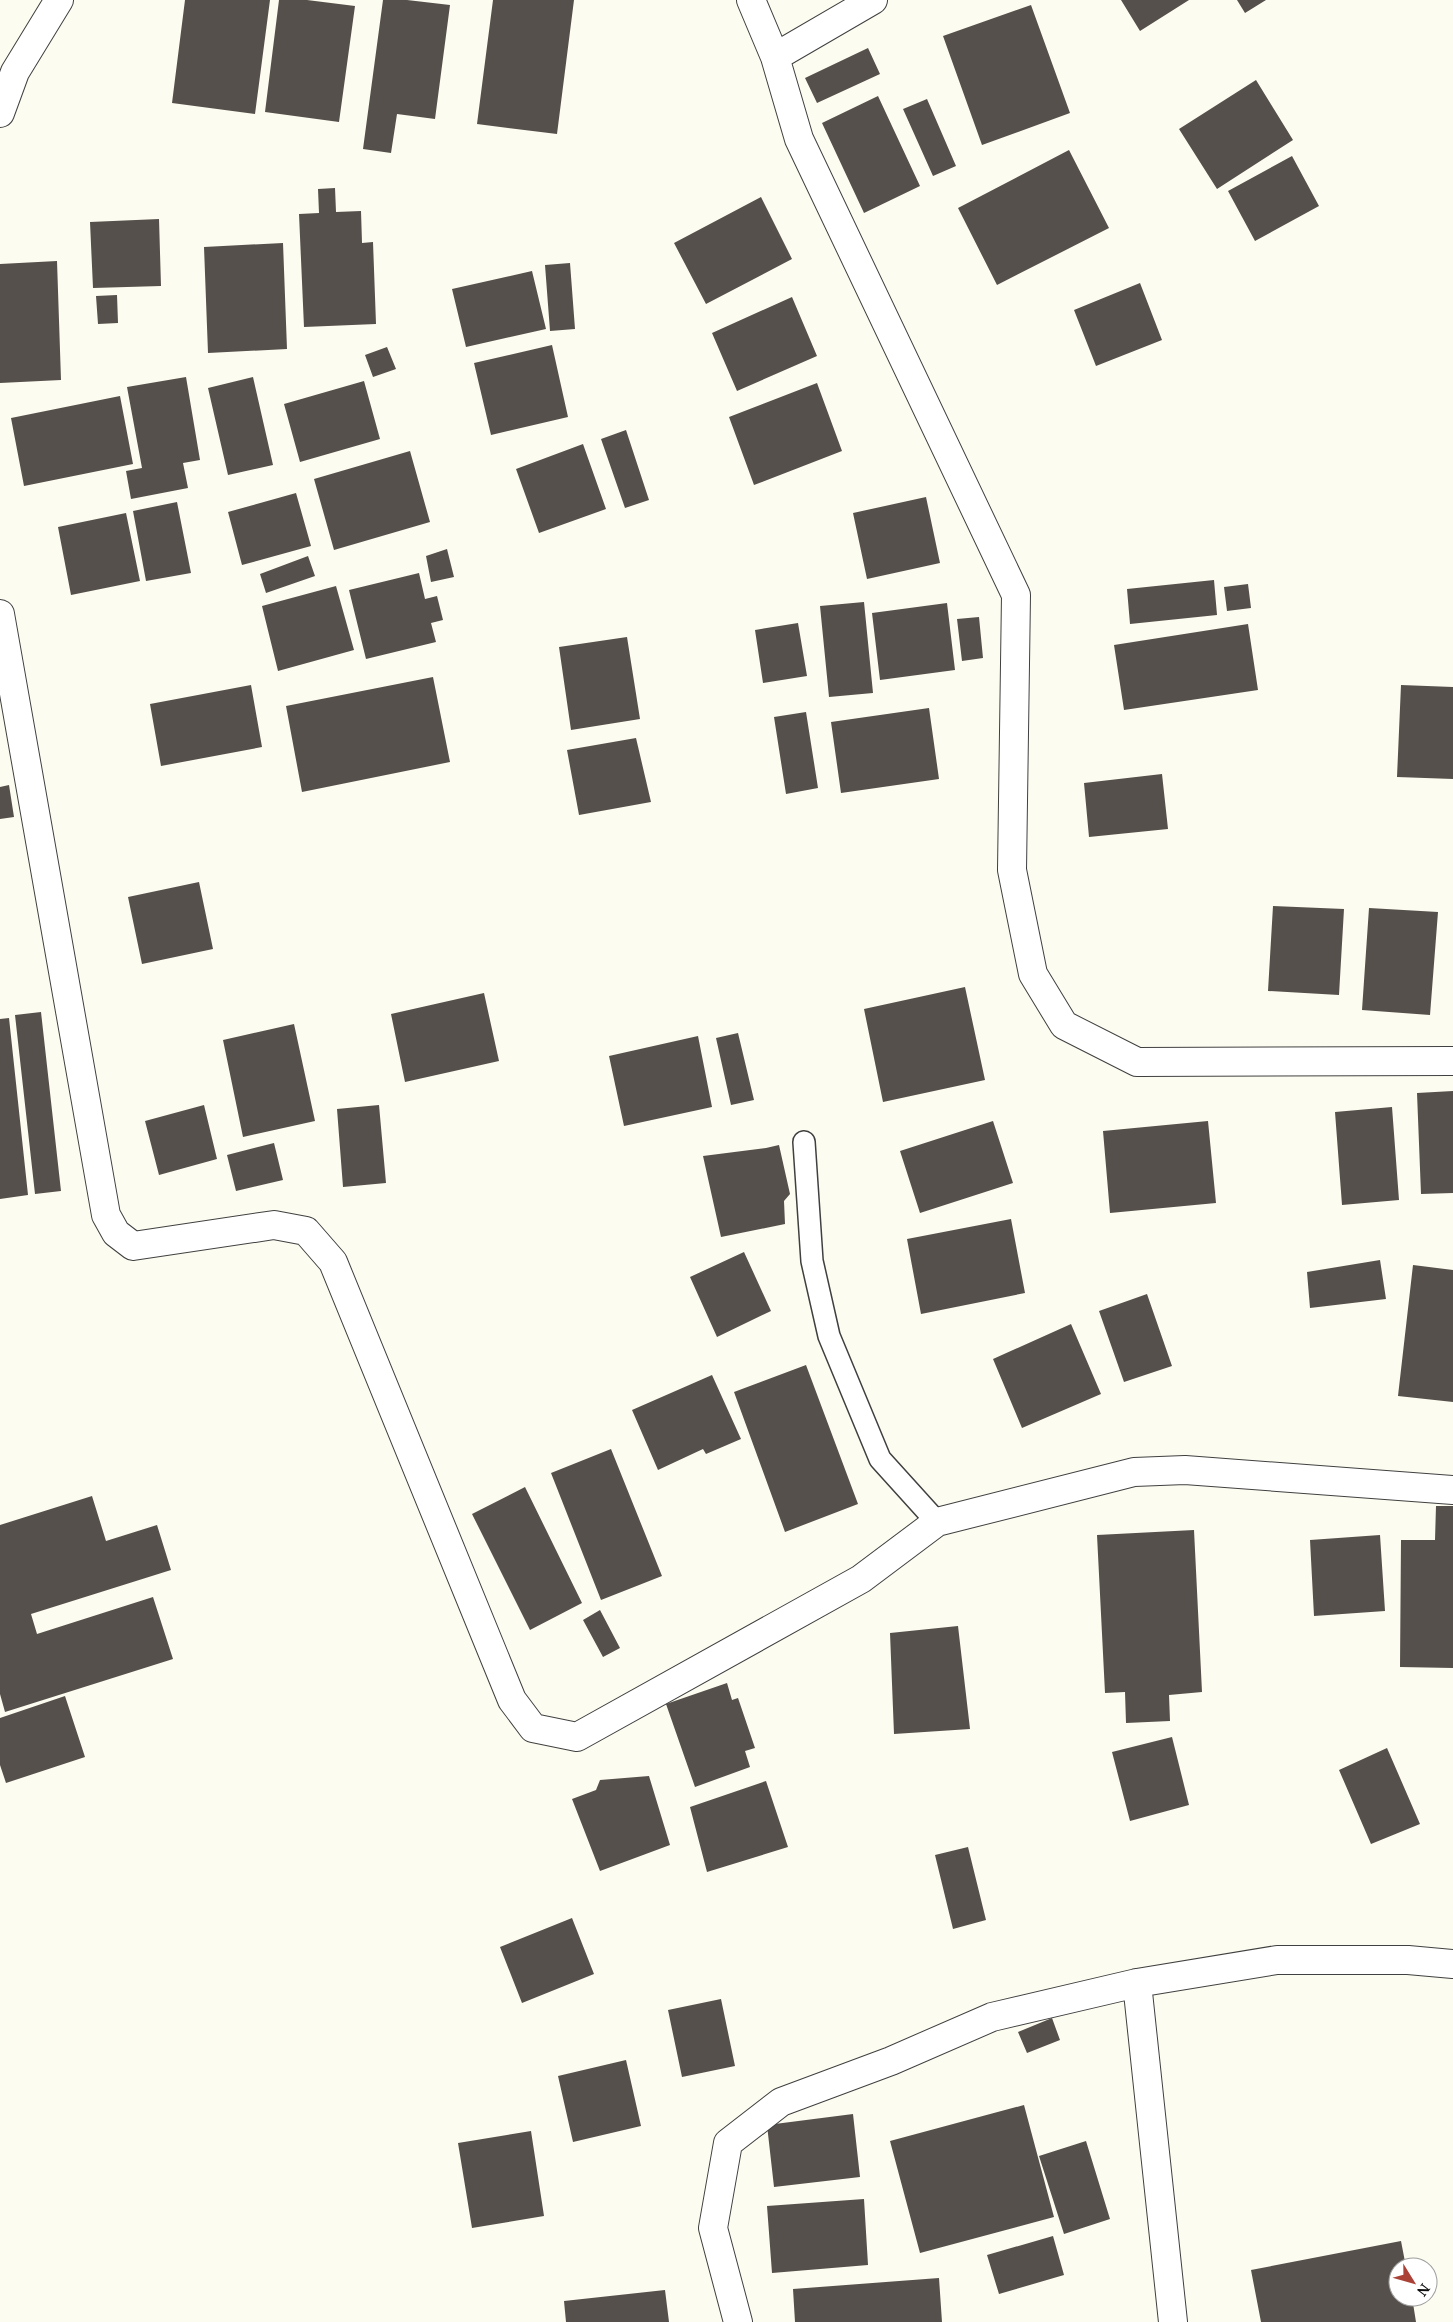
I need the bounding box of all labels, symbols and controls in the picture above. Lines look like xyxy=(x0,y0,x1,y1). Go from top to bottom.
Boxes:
north arrow xyxy=(1388,2257,1438,2307)
text: N xyxy=(1413,2280,1435,2300)

